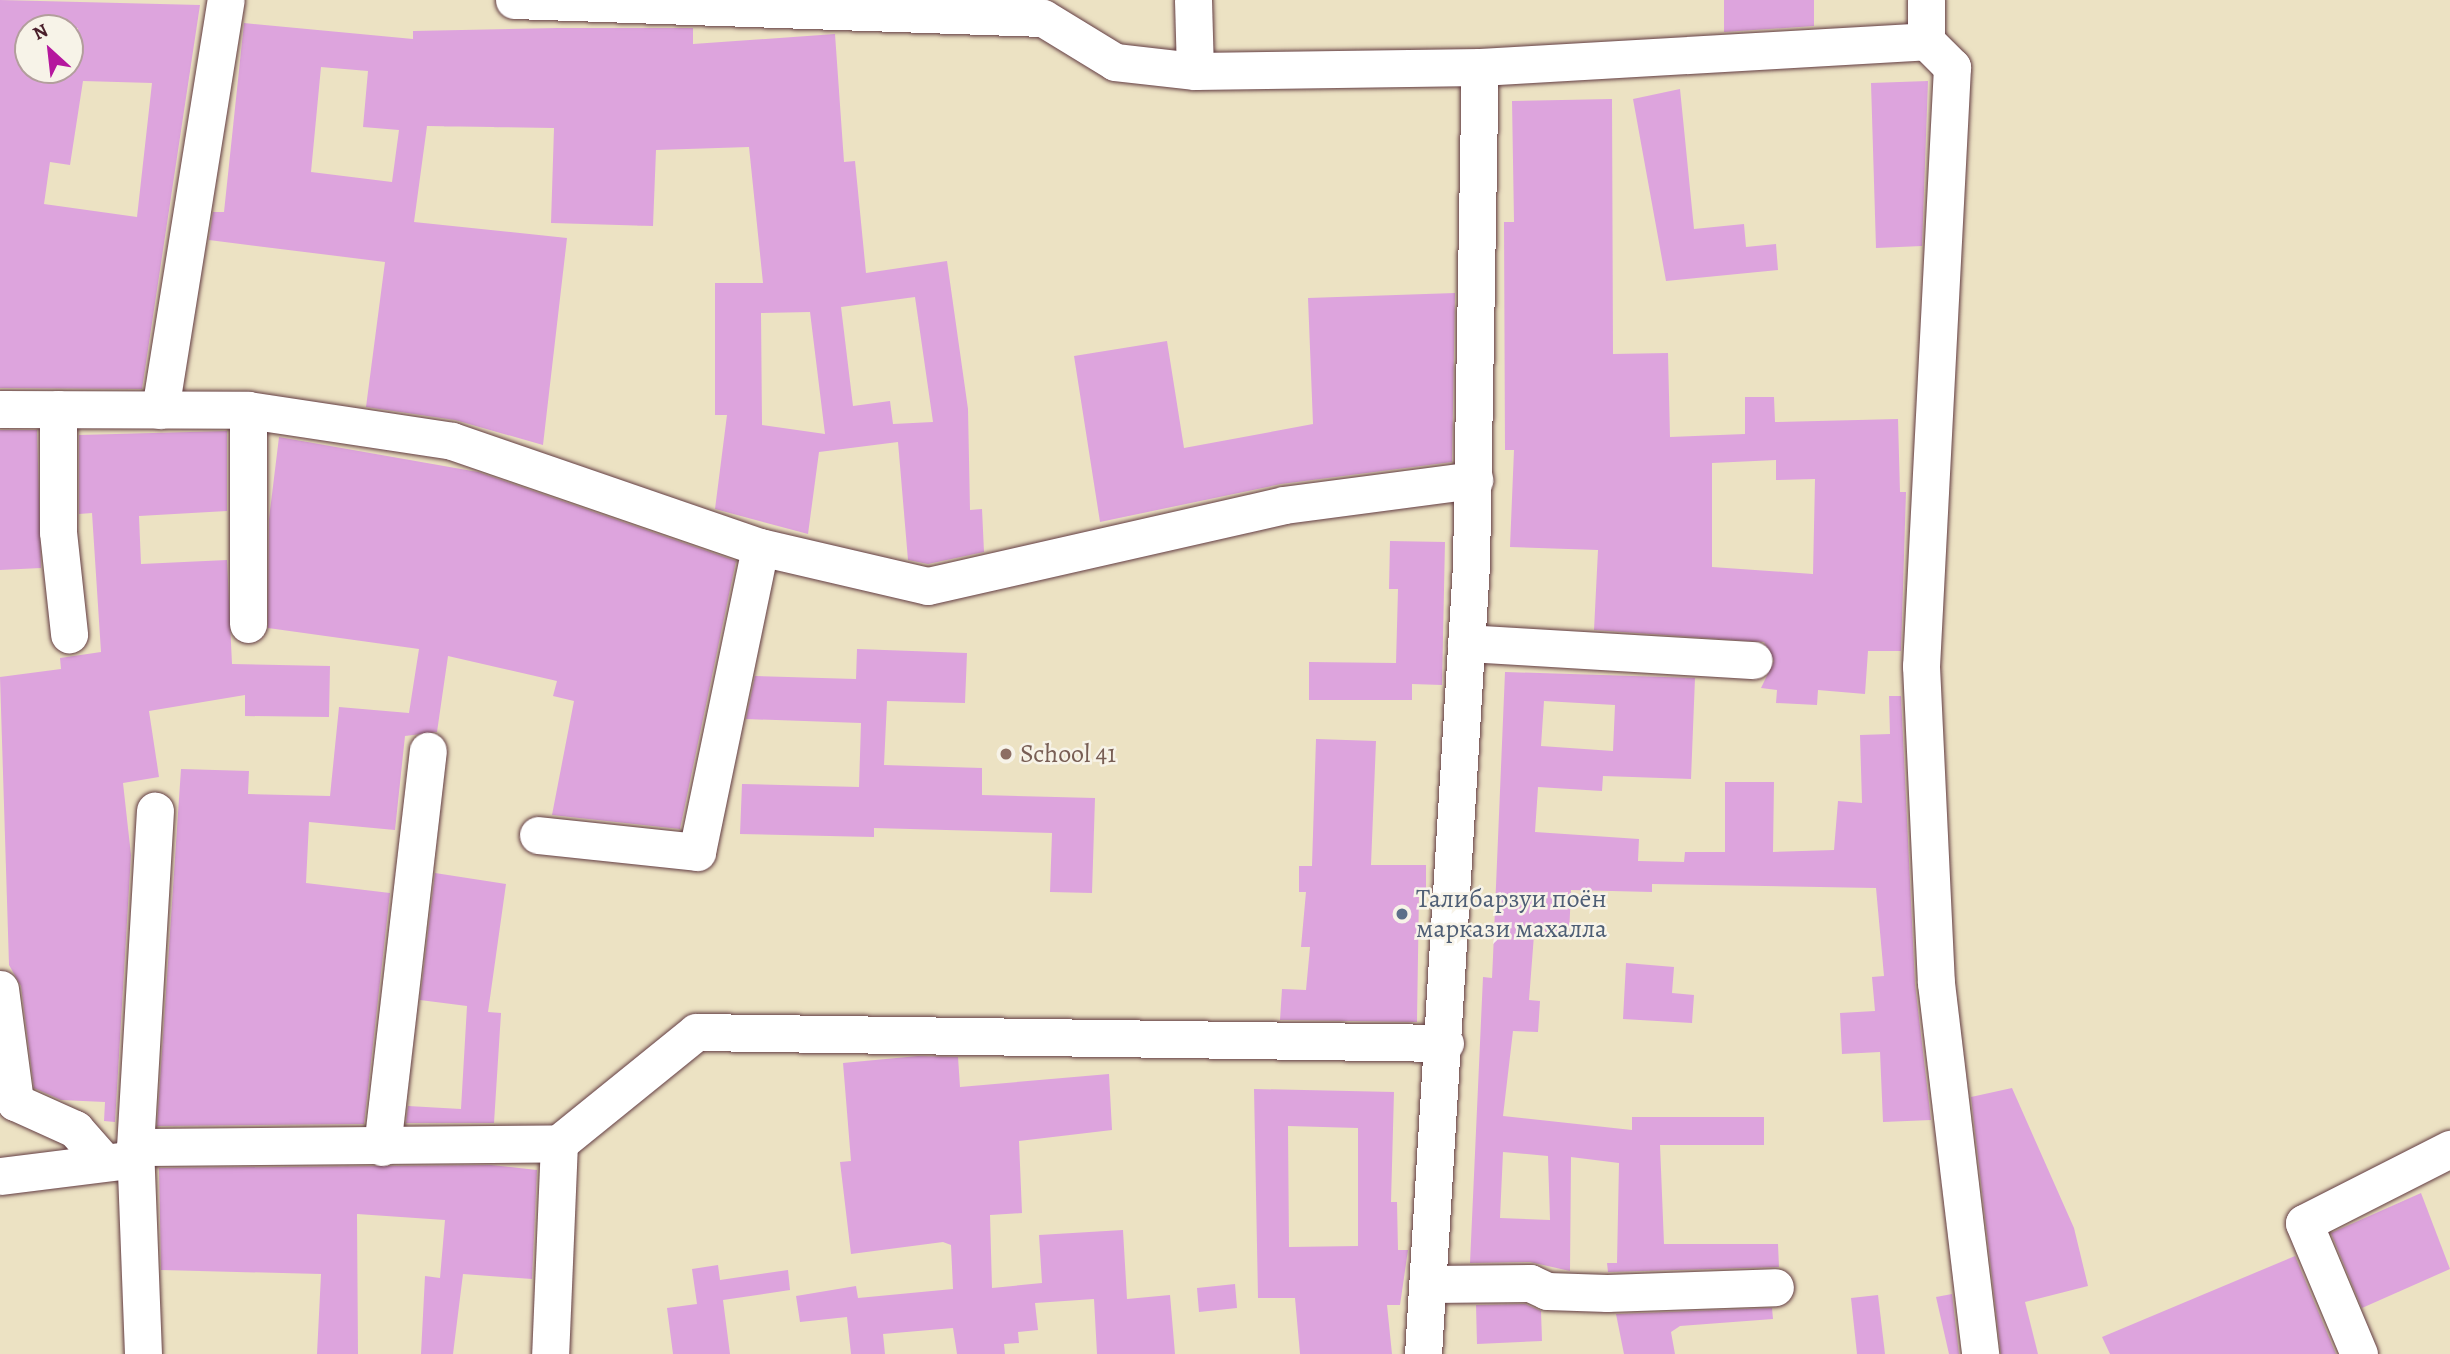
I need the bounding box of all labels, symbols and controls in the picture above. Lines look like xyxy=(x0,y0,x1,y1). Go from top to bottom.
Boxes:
north arrow xyxy=(14,14,84,84)
text: N xyxy=(28,17,52,47)
place label: School 41 xyxy=(1020,738,1116,770)
marker: School 41 xyxy=(998,746,1014,762)
place label: Талибарзуи поён маркази махалла xyxy=(1416,883,1607,944)
marker: Талибарзуи поён маркази махалла xyxy=(1394,906,1410,922)

